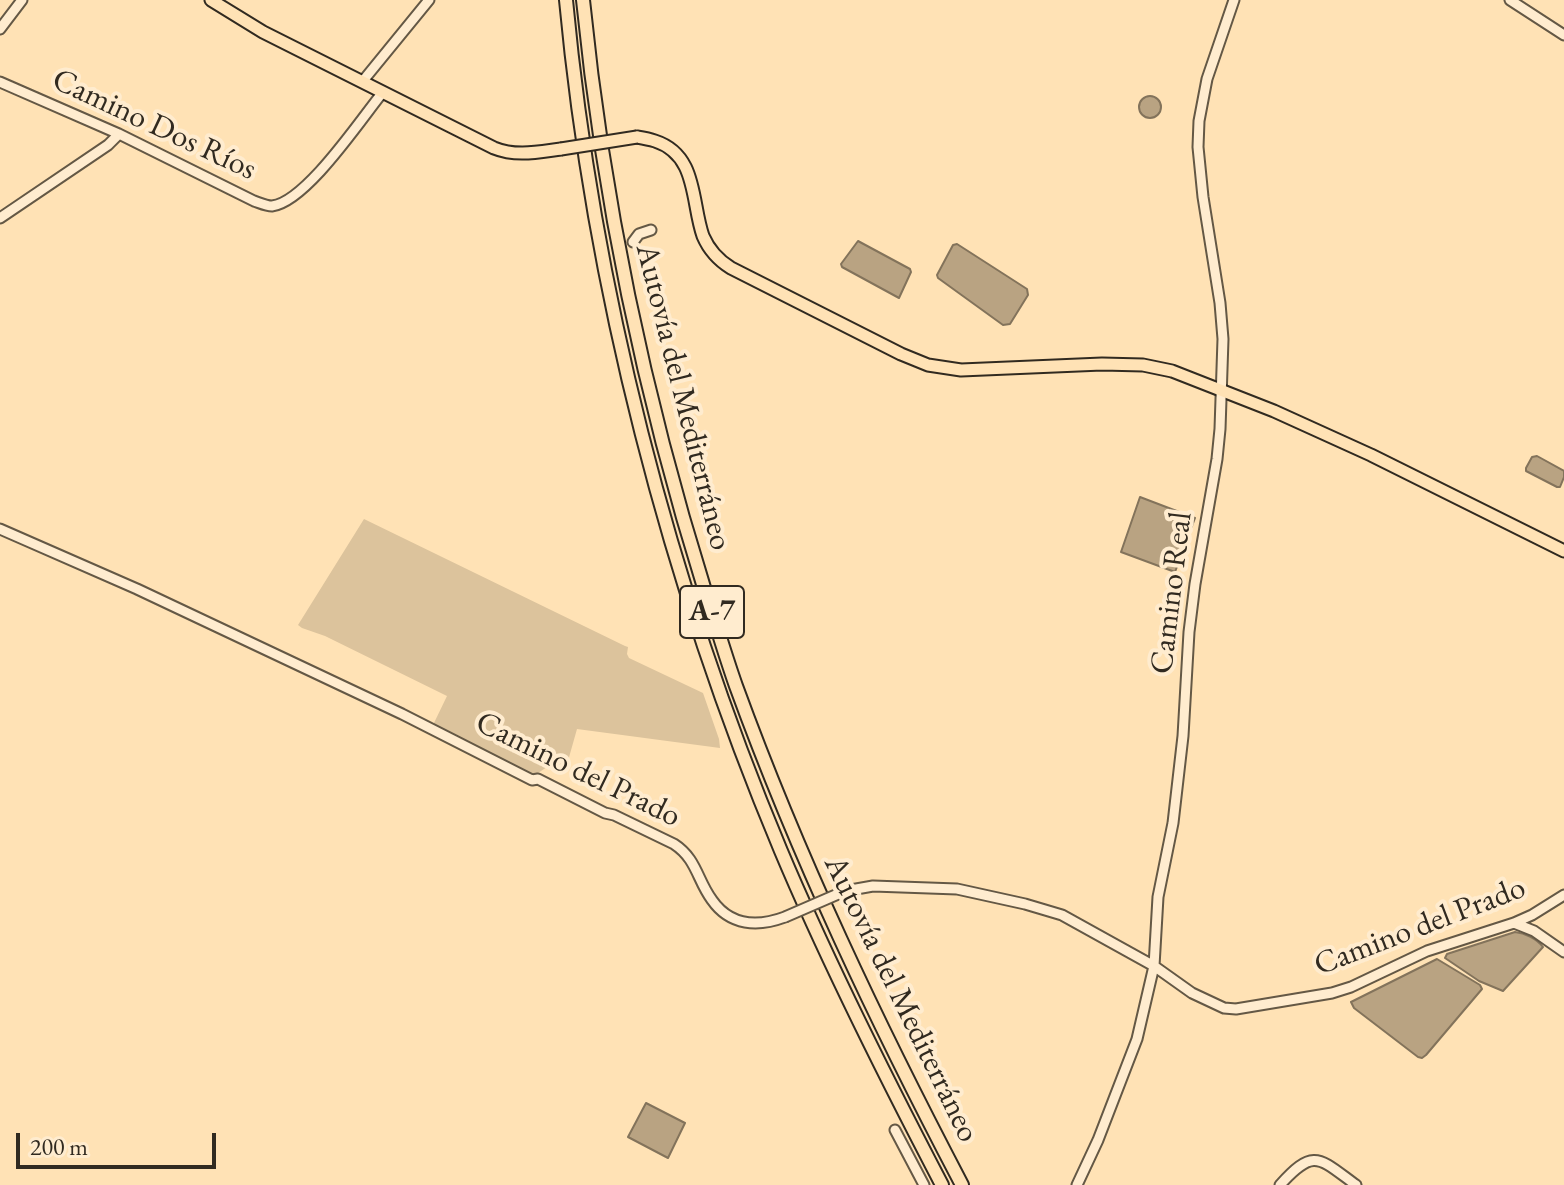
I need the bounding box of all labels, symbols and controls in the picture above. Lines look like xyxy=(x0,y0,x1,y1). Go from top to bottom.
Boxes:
street label: Camino Dos Ríos xyxy=(46,61,262,189)
street label: Autovía del Mediterráneo xyxy=(626,240,740,554)
street label: Camino Real xyxy=(1143,510,1201,676)
road number: A-7 xyxy=(680,586,744,638)
street label: Camino del Prado xyxy=(469,704,687,836)
street label: Autovía del Mediterráneo xyxy=(815,849,987,1149)
street label: Camino del Prado xyxy=(1309,869,1531,985)
scale bar xyxy=(20,1117,220,1167)
text: 200 m xyxy=(30,1131,88,1162)

